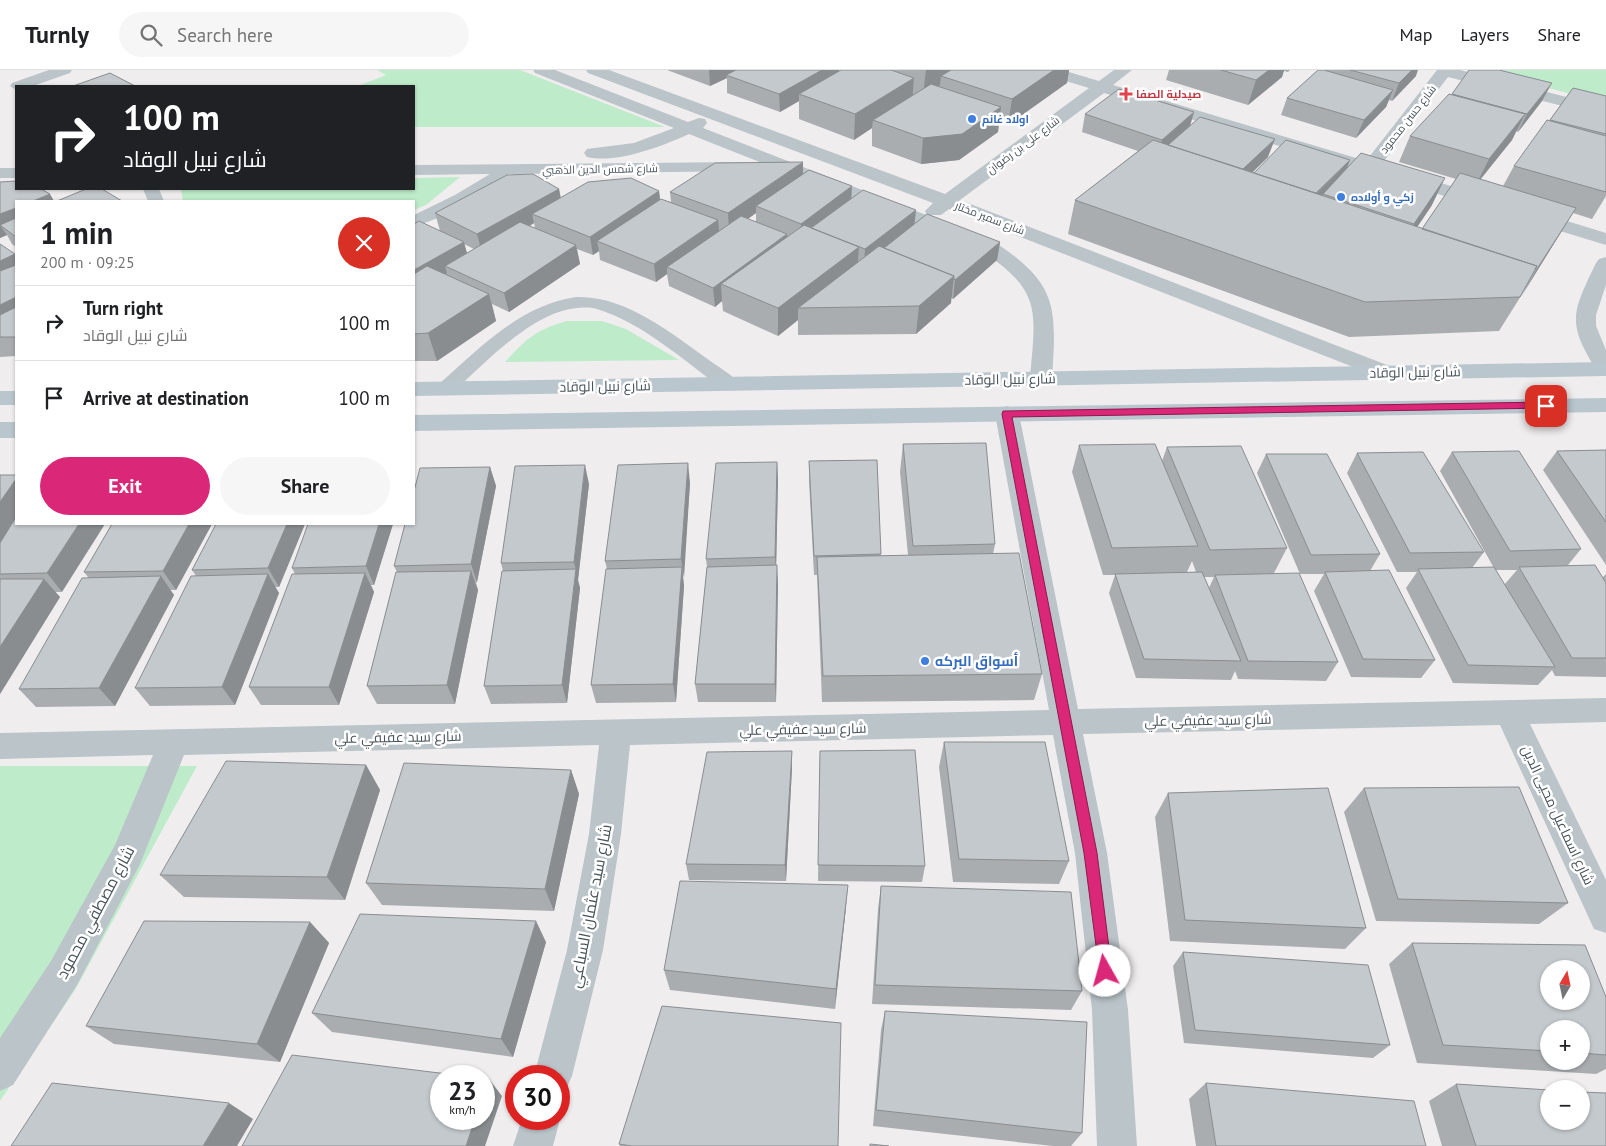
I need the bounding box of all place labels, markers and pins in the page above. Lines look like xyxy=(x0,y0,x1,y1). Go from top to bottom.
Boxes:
place label: صيدلية الصفا xyxy=(1136,87,1201,101)
marker: صيدلية الصفا xyxy=(1120,88,1132,100)
place label: اولاد غانم xyxy=(982,112,1029,127)
marker: اولاد غانم xyxy=(966,113,978,125)
place label: زكي و أولاده xyxy=(1351,190,1414,207)
marker: زكي و أولاده xyxy=(1335,191,1347,203)
pin xyxy=(1525,385,1567,427)
place label: أسواق البركه xyxy=(935,652,1018,670)
marker: أسواق البركه xyxy=(919,655,931,667)

